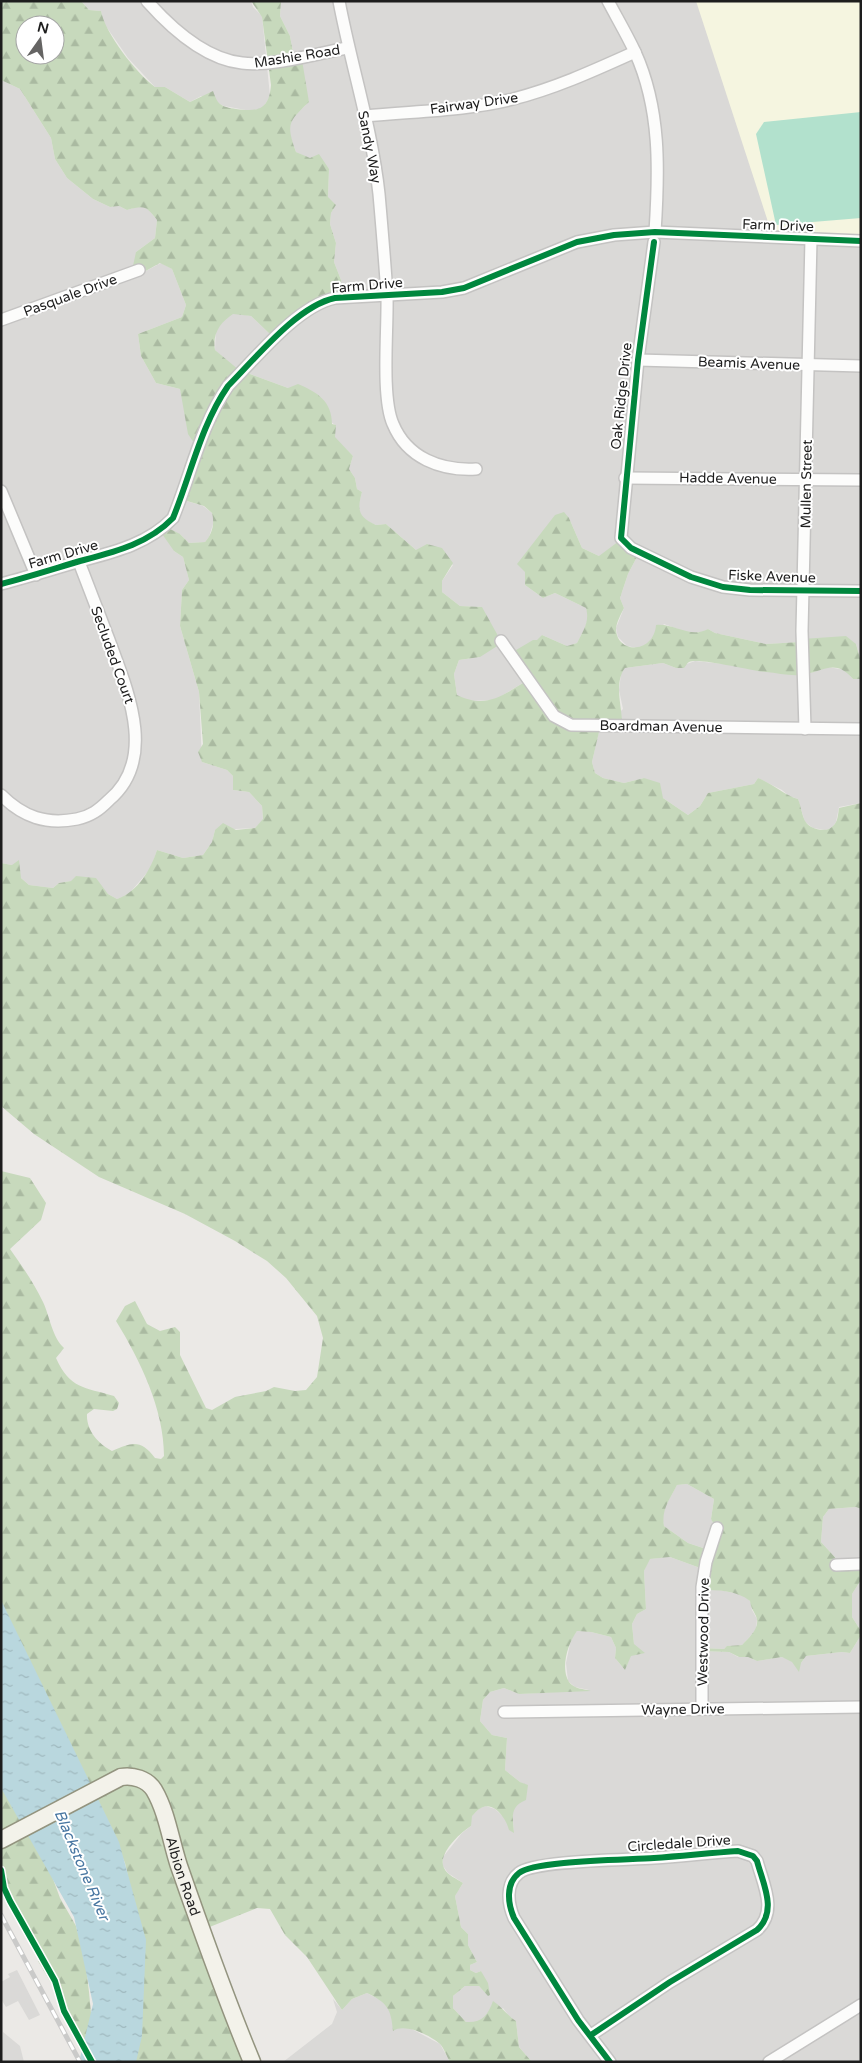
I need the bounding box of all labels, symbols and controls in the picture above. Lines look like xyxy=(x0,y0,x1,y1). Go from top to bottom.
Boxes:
north arrow xyxy=(15,15,65,65)
text: N xyxy=(36,18,51,37)
street label: Mashie Road xyxy=(253,41,341,72)
street label: Fairway Drive xyxy=(429,89,519,118)
street label: Sandy Way xyxy=(354,109,385,185)
street label: Farm Drive xyxy=(742,216,814,235)
street label: Pasquale Drive xyxy=(21,271,119,320)
street label: Farm Drive xyxy=(331,274,404,297)
street label: Oak Ridge Drive xyxy=(607,342,636,450)
street label: Beamis Avenue xyxy=(698,353,800,374)
street label: Mullen Street xyxy=(797,439,816,529)
street label: Hadde Avenue xyxy=(679,469,777,488)
street label: Farm Drive xyxy=(26,536,100,573)
street label: Fiske Avenue xyxy=(728,566,816,587)
street label: Secluded Court xyxy=(87,604,138,707)
street label: Boardman Avenue xyxy=(599,717,723,736)
street label: Westwood Drive xyxy=(694,1578,713,1686)
street label: Wayne Drive xyxy=(641,1700,725,1719)
water label: Blackstone River xyxy=(51,1807,114,1925)
street label: Circledale Drive xyxy=(627,1831,731,1856)
street label: Albion Road xyxy=(162,1835,204,1918)

